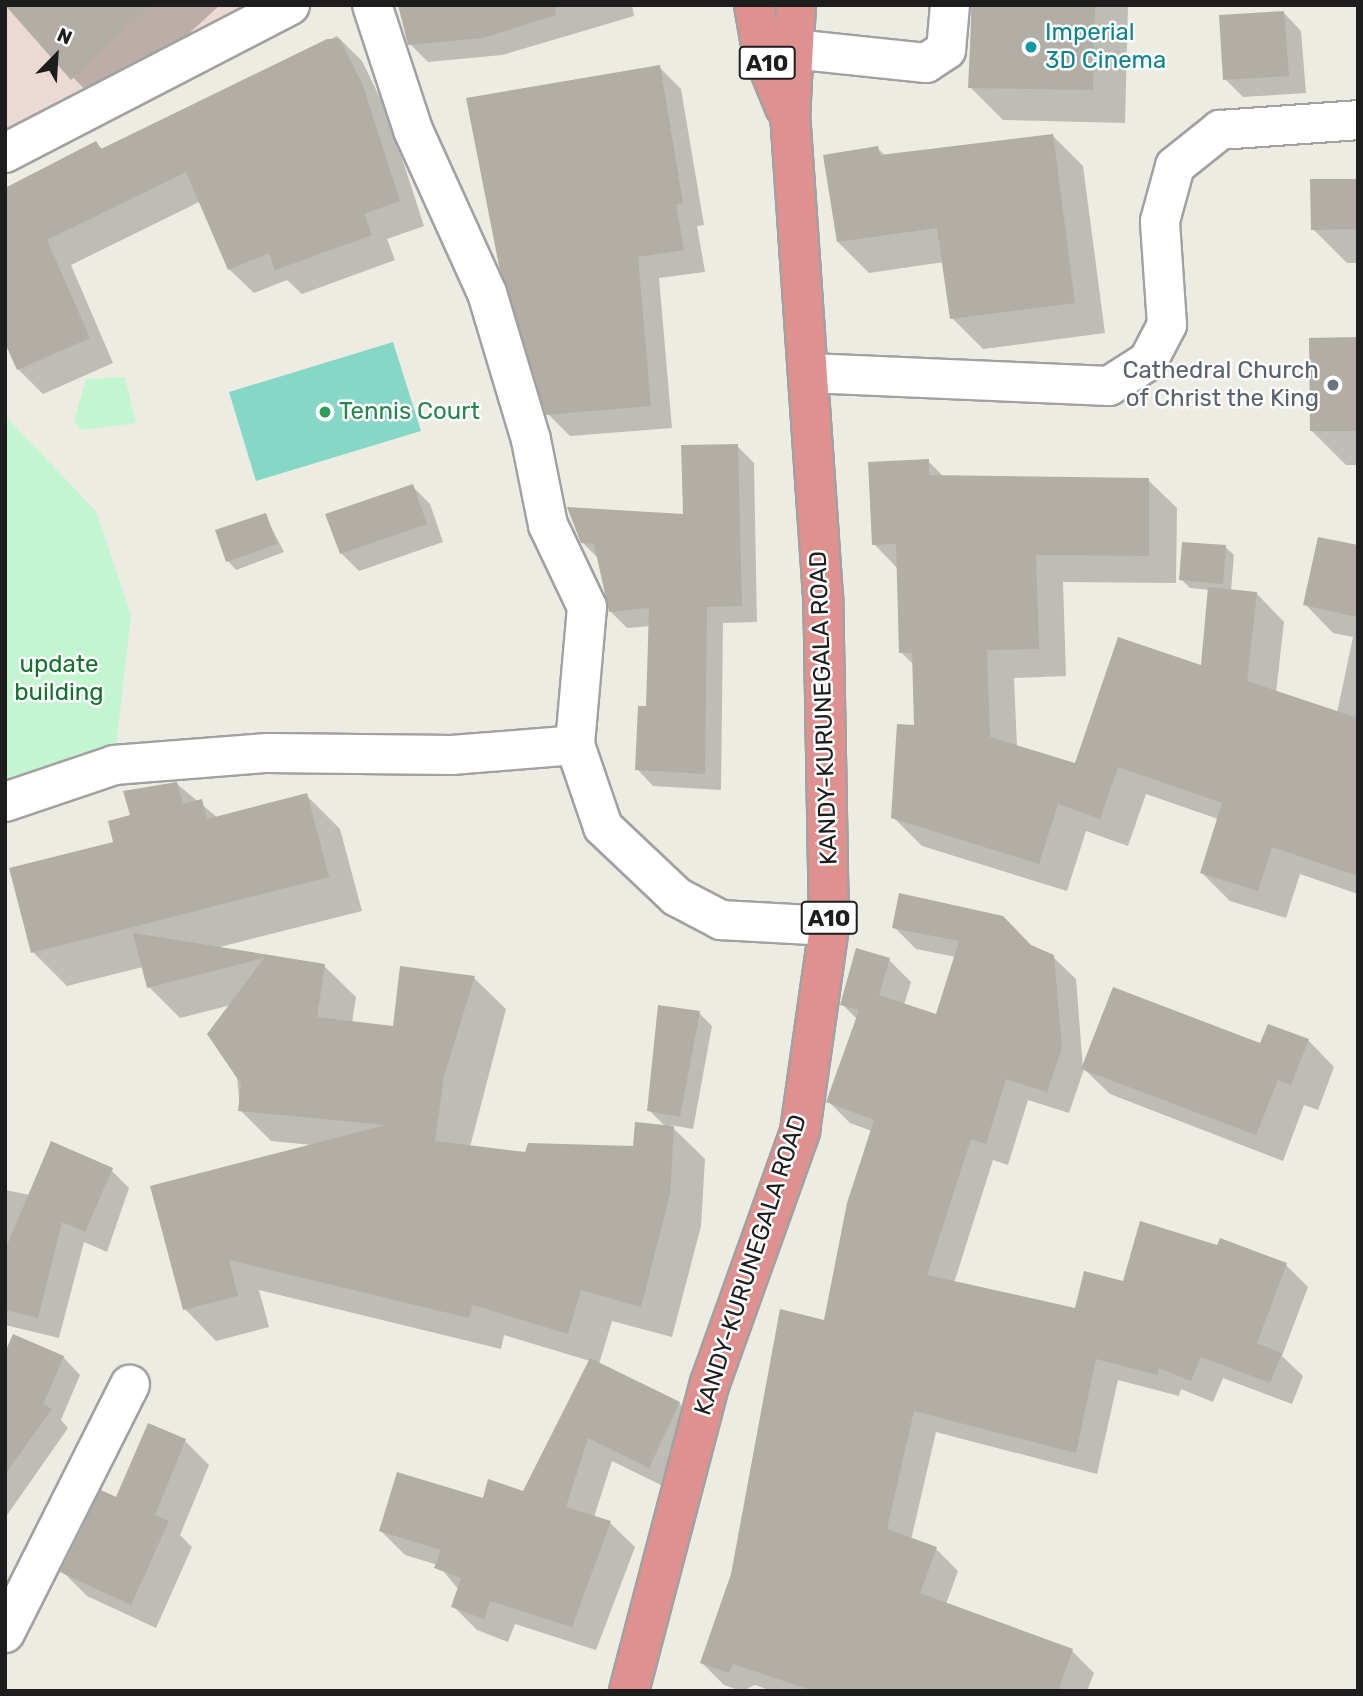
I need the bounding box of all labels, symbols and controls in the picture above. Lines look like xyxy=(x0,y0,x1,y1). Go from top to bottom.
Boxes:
place label: Imperial 3D Cinema xyxy=(1045,19,1166,75)
north arrow xyxy=(21,21,91,91)
text: N xyxy=(54,23,76,50)
marker: Imperial 3D Cinema xyxy=(1023,39,1039,55)
road number: A10 xyxy=(737,44,797,82)
place label: Cathedral Church of Christ the King xyxy=(1122,357,1319,413)
marker: Cathedral Church of Christ the King xyxy=(1325,377,1341,393)
place label: Tennis Court xyxy=(339,398,480,426)
marker: Tennis Court xyxy=(317,404,333,420)
street label: KANDY-KURUNEGALA ROAD xyxy=(804,550,844,866)
park label: update building xyxy=(14,651,104,707)
road number: A10 xyxy=(799,898,859,937)
street label: KANDY-KURUNEGALA ROAD xyxy=(689,1111,813,1419)

